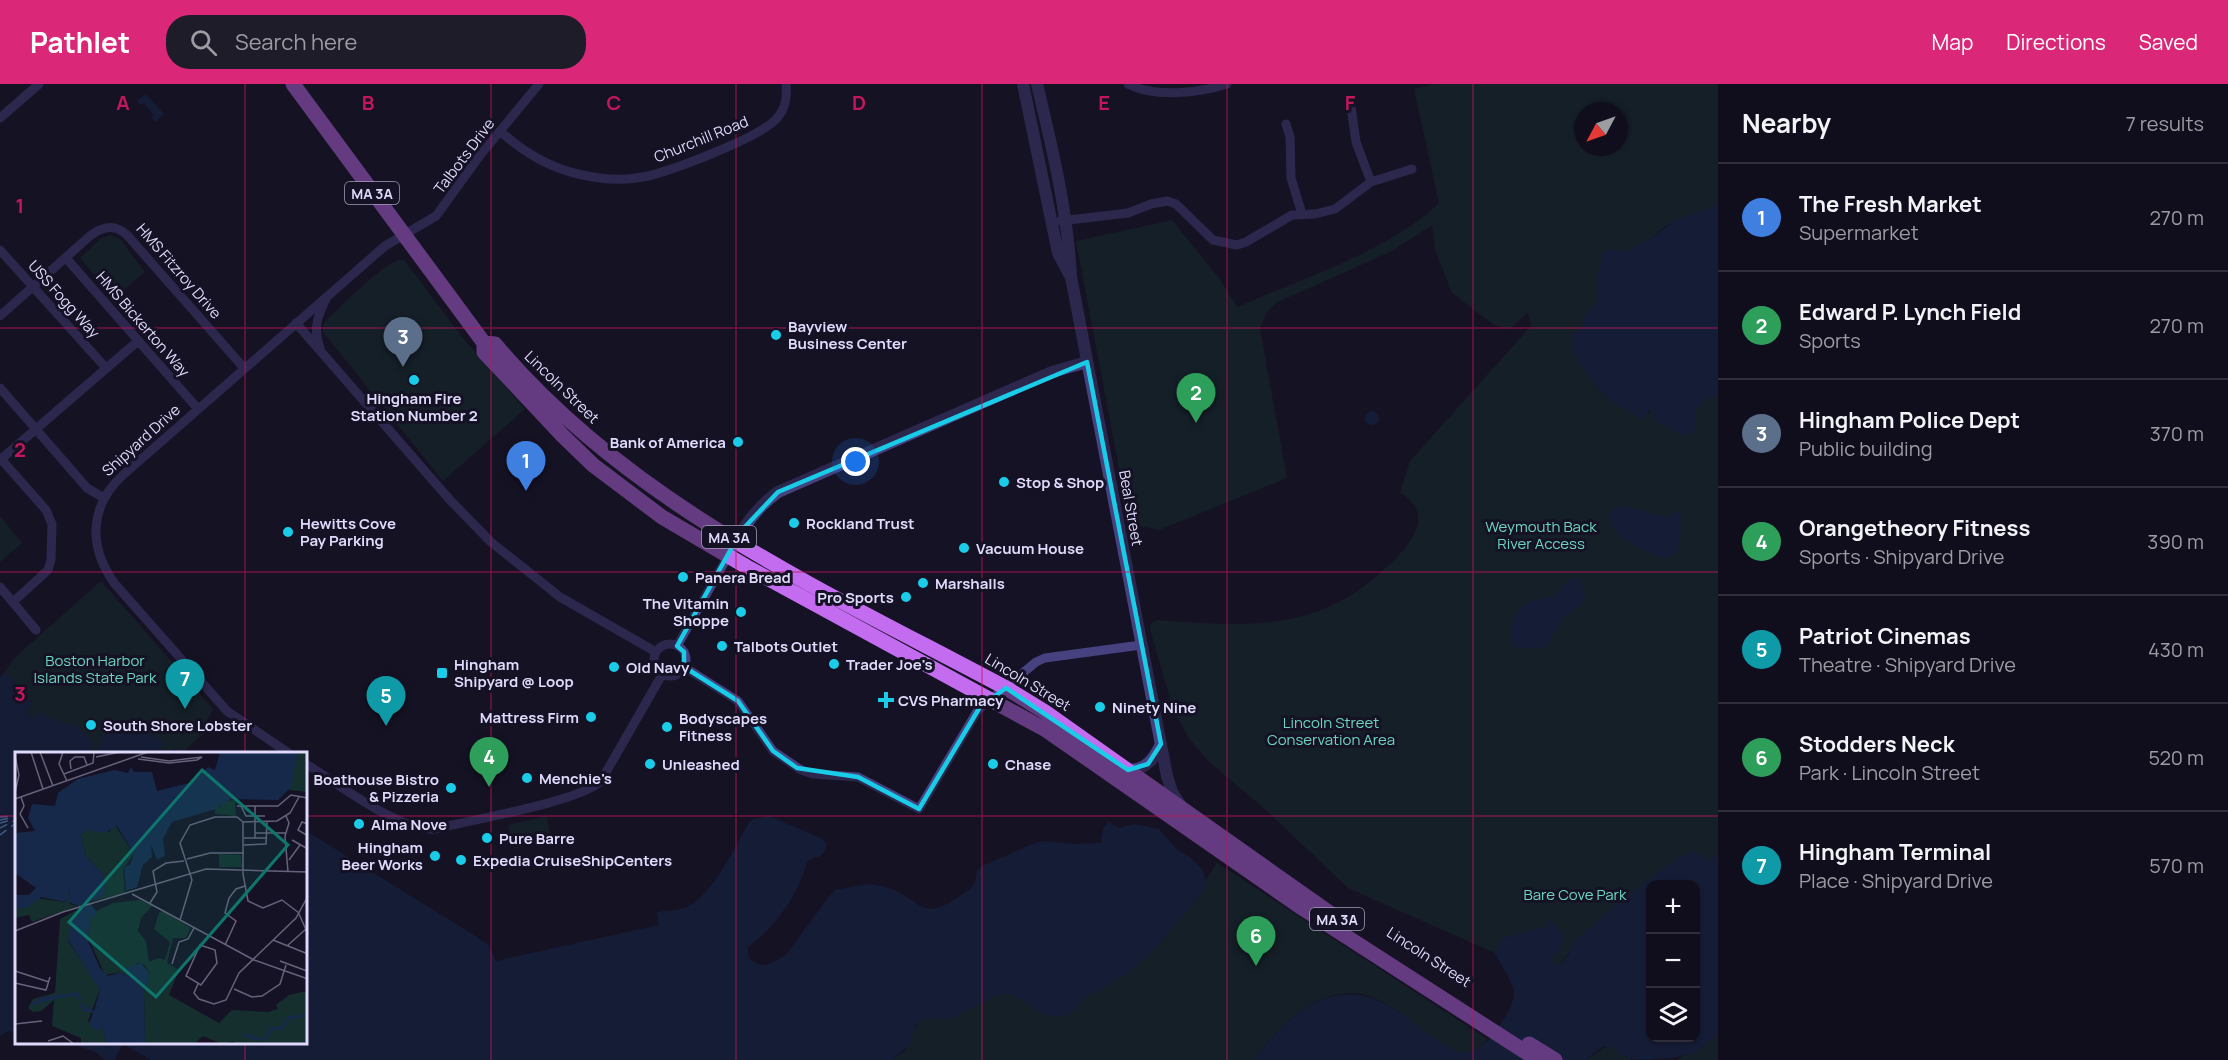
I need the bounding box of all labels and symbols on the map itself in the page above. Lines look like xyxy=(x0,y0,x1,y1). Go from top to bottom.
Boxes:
text: A xyxy=(116,89,130,116)
text: B xyxy=(362,89,375,116)
text: C xyxy=(607,89,621,116)
text: D xyxy=(852,89,866,116)
text: E xyxy=(1098,89,1110,116)
text: F xyxy=(1345,89,1356,116)
north arrow xyxy=(1574,102,1628,156)
street label: Churchill Road xyxy=(651,111,751,167)
street label: Talbots Drive xyxy=(429,114,499,198)
road number: MA 3A xyxy=(345,182,399,204)
text: 1 xyxy=(16,192,24,219)
street label: HMS Fitzroy Drive xyxy=(132,219,226,323)
street label: USS Fogg Way xyxy=(23,256,105,342)
street label: HMS Bickerton Way xyxy=(91,267,195,381)
place label: Bayview Business Center xyxy=(788,316,907,354)
pin: 3 xyxy=(384,318,422,367)
marker: Bayview Business Center xyxy=(769,328,783,342)
street label: Lincoln Street xyxy=(520,346,604,428)
marker: Hingham Fire Station Number 2 xyxy=(407,373,421,387)
pin: 2 xyxy=(1176,374,1216,423)
place label: Hingham Fire Station Number 2 xyxy=(350,388,478,426)
street label: Shipyard Drive xyxy=(97,399,185,481)
place label: Bank of America xyxy=(610,432,726,453)
marker: Bank of America xyxy=(731,435,745,449)
text: 2 xyxy=(14,436,26,463)
pin: 1 xyxy=(506,442,546,491)
your location xyxy=(841,447,870,476)
street label: Beal Street xyxy=(1114,468,1148,548)
place label: Stop & Shop xyxy=(1016,472,1104,493)
marker: Stop & Shop xyxy=(997,475,1011,489)
place label: Hewitts Cove Pay Parking xyxy=(300,513,396,551)
place label: Rockland Trust xyxy=(806,513,915,534)
marker: Rockland Trust xyxy=(787,516,801,530)
park label: Weymouth Back River Access xyxy=(1485,516,1597,554)
marker: Hewitts Cove Pay Parking xyxy=(281,525,295,539)
road number: MA 3A xyxy=(702,526,756,548)
place label: Vacuum House xyxy=(976,538,1084,559)
marker: Vacuum House xyxy=(957,541,971,555)
place label: Panera Bread xyxy=(695,567,791,588)
marker: Panera Bread xyxy=(676,570,690,584)
place label: Marshalls xyxy=(935,573,1005,594)
marker: Marshalls xyxy=(916,576,930,590)
place label: Pro Sports xyxy=(817,587,894,608)
marker: Pro Sports xyxy=(899,590,913,604)
place label: The Vitamin Shoppe xyxy=(643,593,729,631)
marker: The Vitamin Shoppe xyxy=(734,605,748,619)
place label: Talbots Outlet xyxy=(734,636,838,657)
marker: Talbots Outlet xyxy=(715,639,729,653)
street label: Lincoln Street xyxy=(981,648,1075,716)
park label: Boston Harbor Islands State Park xyxy=(34,650,157,688)
place label: Hingham Shipyard @ Loop xyxy=(454,654,574,692)
place label: Trader Joe's xyxy=(846,654,933,675)
place label: Old Navy xyxy=(626,657,690,678)
marker: Trader Joe's xyxy=(827,657,841,671)
pin: 7 xyxy=(166,660,204,709)
marker: Old Navy xyxy=(607,660,621,674)
marker: Hingham Shipyard @ Loop xyxy=(435,666,449,680)
pin: 5 xyxy=(366,676,406,726)
text: 3 xyxy=(14,680,26,707)
place label: CVS Pharmacy xyxy=(898,690,1004,711)
marker: CVS Pharmacy xyxy=(879,693,893,707)
place label: Ninety Nine xyxy=(1112,697,1196,718)
marker: Ninety Nine xyxy=(1093,700,1107,714)
place label: Mattress Firm xyxy=(480,707,579,728)
place label: Bodyscapes Fitness xyxy=(679,708,767,746)
marker: Mattress Firm xyxy=(584,710,598,724)
park label: Lincoln Street Conservation Area xyxy=(1267,712,1395,750)
place label: South Shore Lobster xyxy=(103,715,252,736)
marker: South Shore Lobster xyxy=(84,718,98,732)
marker: Bodyscapes Fitness xyxy=(660,720,674,734)
pin: 4 xyxy=(470,738,508,787)
inset map xyxy=(15,752,308,1045)
place label: Unleashed xyxy=(662,754,740,775)
place label: Chase xyxy=(1005,754,1051,775)
marker: Unleashed xyxy=(643,757,657,771)
marker: Chase xyxy=(986,757,1000,771)
place label: Menchie's xyxy=(539,768,612,789)
place label: Boathouse Bistro & Pizzeria xyxy=(314,769,439,807)
marker: Menchie's xyxy=(520,771,534,785)
marker: Boathouse Bistro & Pizzeria xyxy=(444,781,458,795)
place label: Alma Nove xyxy=(371,814,447,835)
marker: Alma Nove xyxy=(352,817,366,831)
place label: Pure Barre xyxy=(499,828,575,849)
marker: Pure Barre xyxy=(480,831,494,845)
place label: Hingham Beer Works xyxy=(341,837,423,875)
marker: Hingham Beer Works xyxy=(428,849,442,863)
place label: Expedia CruiseShipCenters xyxy=(473,850,672,871)
marker: Expedia CruiseShipCenters xyxy=(454,853,468,867)
park label: Bare Cove Park xyxy=(1524,884,1627,905)
road number: MA 3A xyxy=(1310,908,1364,930)
pin: 6 xyxy=(1236,916,1276,966)
street label: Lincoln Street xyxy=(1383,922,1475,992)

